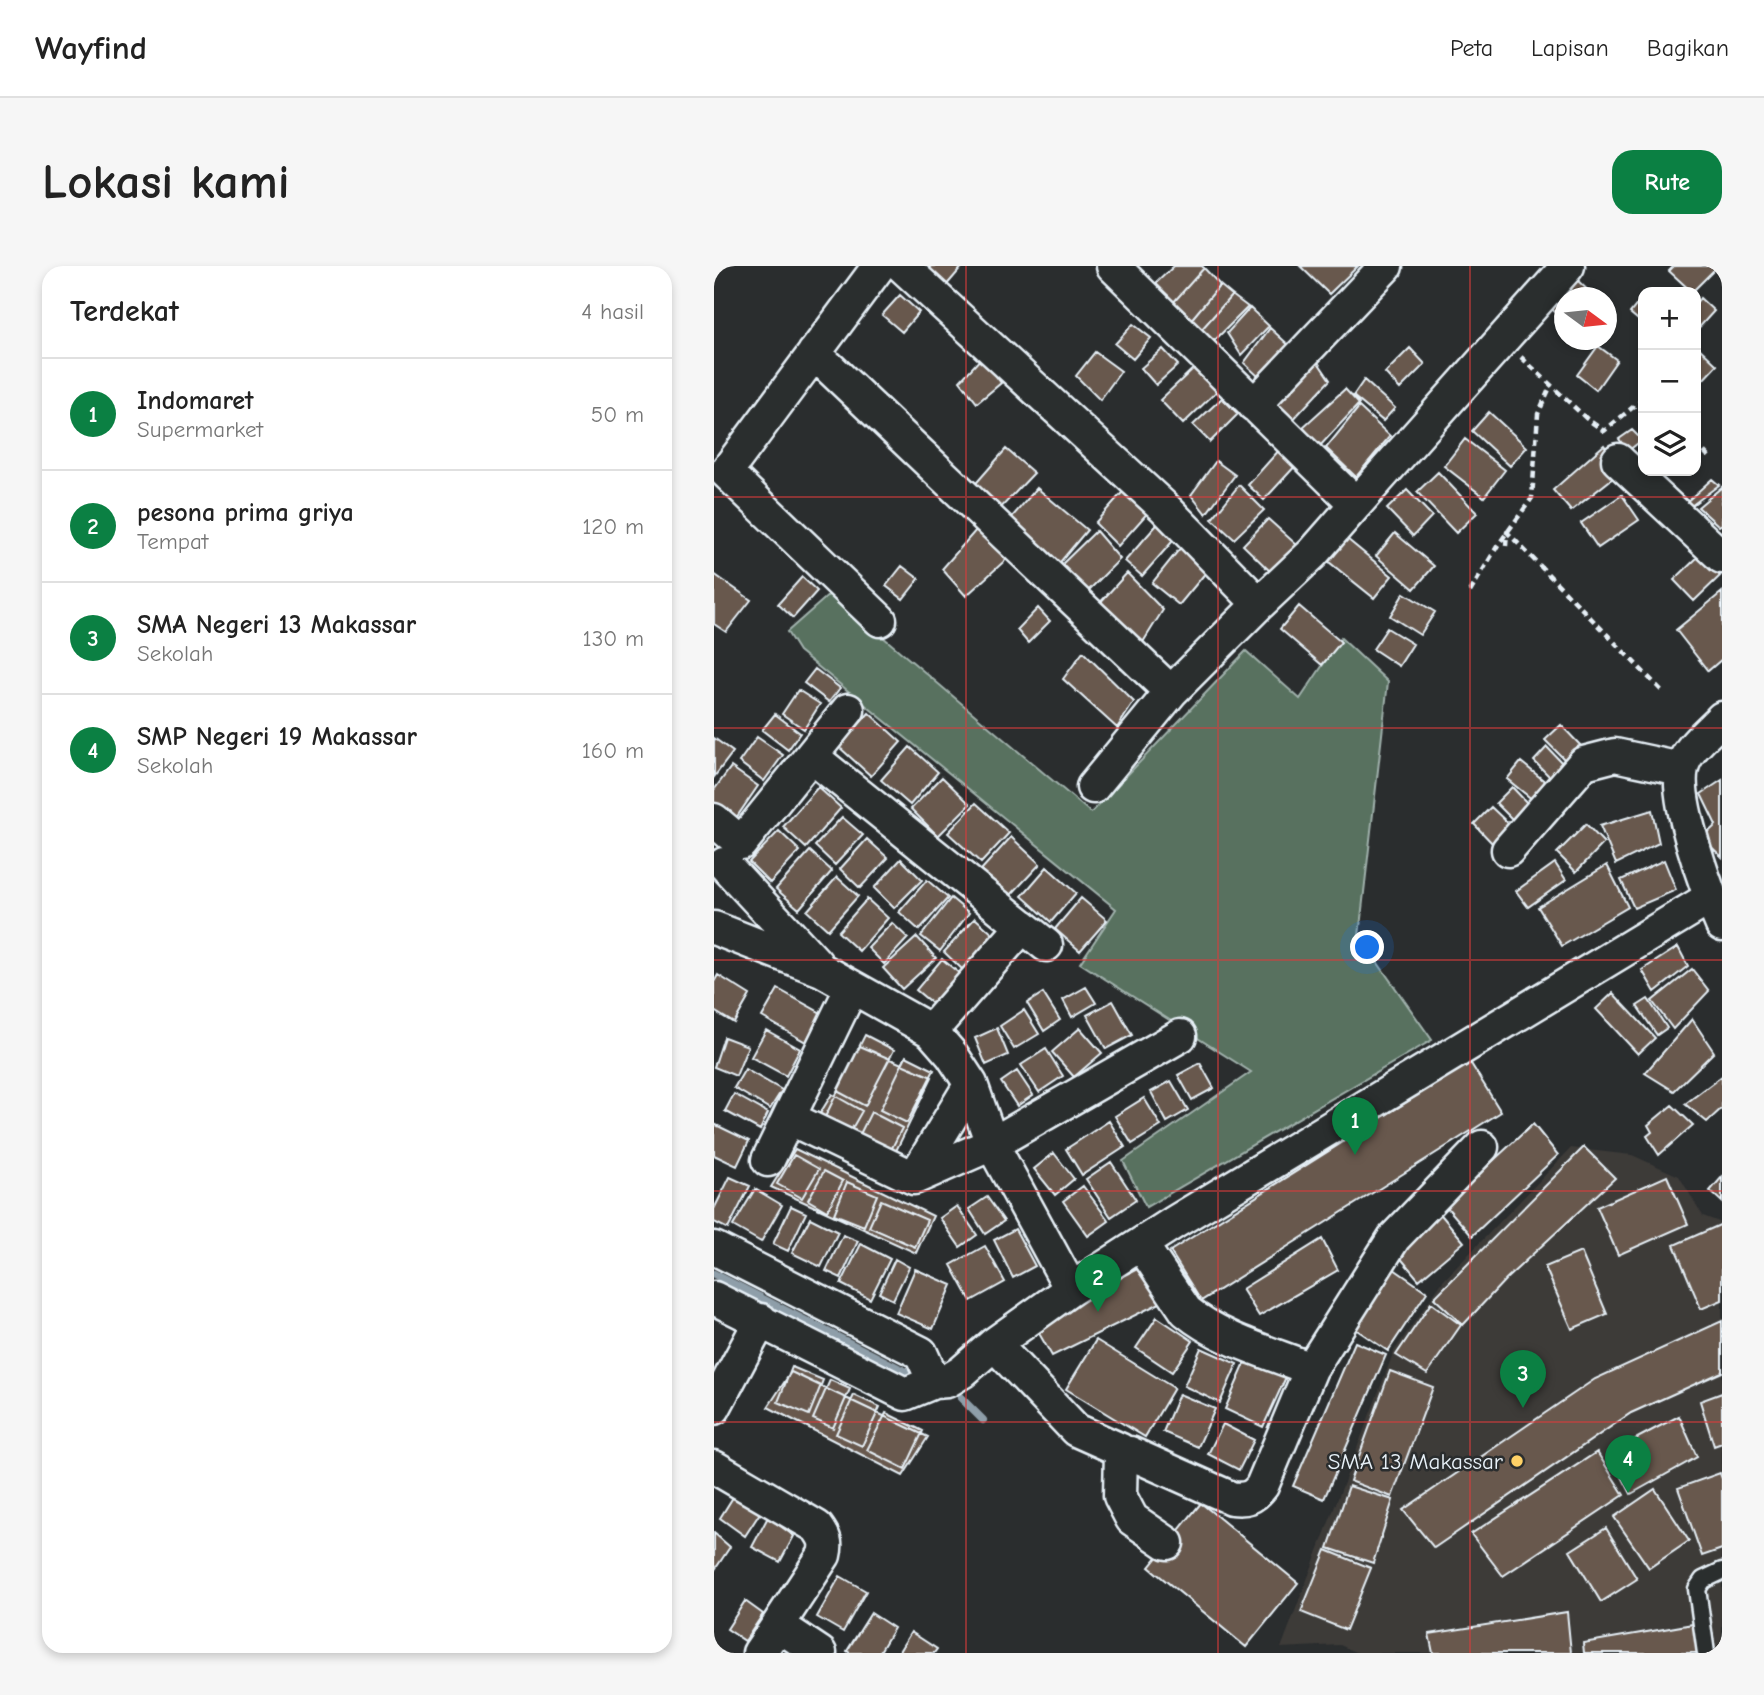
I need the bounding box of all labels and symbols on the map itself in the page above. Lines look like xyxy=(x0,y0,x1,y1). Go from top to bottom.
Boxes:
north arrow xyxy=(1554,287,1617,350)
your location xyxy=(1350,930,1384,964)
pin: 1 xyxy=(1332,1097,1378,1155)
pin: 2 xyxy=(1075,1254,1121,1312)
pin: 3 xyxy=(1500,1350,1546,1408)
pin: 4 xyxy=(1605,1435,1651,1493)
place label: SMA 13 Makassar xyxy=(1328,1448,1504,1475)
marker: SMA 13 Makassar xyxy=(1509,1453,1525,1469)

